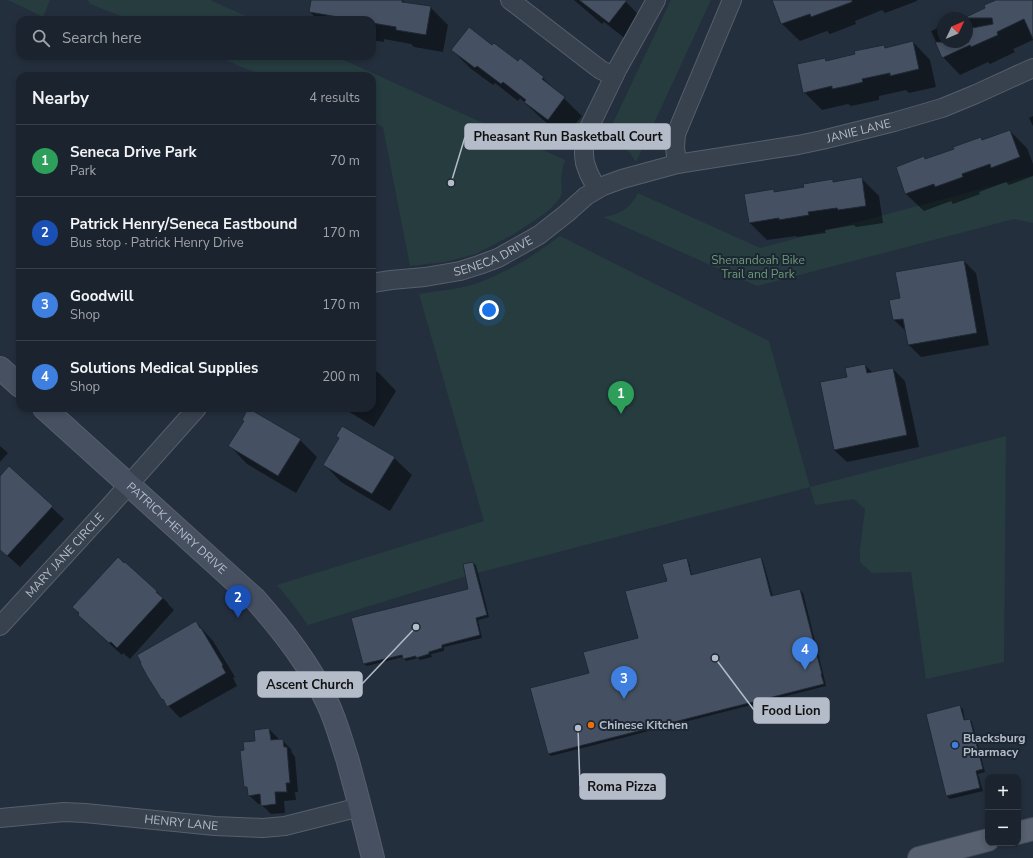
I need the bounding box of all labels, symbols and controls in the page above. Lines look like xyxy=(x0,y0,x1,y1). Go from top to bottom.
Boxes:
north arrow xyxy=(937,12,973,48)
search box xyxy=(16,16,376,60)
icon: search xyxy=(30,27,52,49)
text: Search here xyxy=(62,28,142,48)
text: Nearby xyxy=(32,87,89,110)
text: 4 results xyxy=(309,89,360,107)
street label: JANIE LANE xyxy=(824,115,892,147)
callout: Pheasant Run Basketball Court xyxy=(465,124,670,149)
text: Pheasant Run Basketball Court xyxy=(473,128,664,146)
text: Seneca Drive Park xyxy=(70,142,196,162)
text: 1 xyxy=(41,152,49,170)
text: 70 m xyxy=(330,152,360,170)
text: Park xyxy=(70,162,96,180)
text: Patrick Henry/Seneca Eastbound xyxy=(70,214,297,234)
text: 2 xyxy=(41,224,49,242)
text: 170 m xyxy=(322,224,360,242)
street label: SENECA DRIVE xyxy=(452,232,536,280)
text: Bus stop · Patrick Henry Drive xyxy=(70,234,244,252)
park label: Shenandoah Bike Trail and Park xyxy=(711,252,805,282)
text: Goodwill xyxy=(70,286,134,306)
text: 3 xyxy=(41,296,49,314)
text: 170 m xyxy=(322,296,360,314)
your location xyxy=(479,300,499,320)
text: Shop xyxy=(70,306,100,324)
text: Solutions Medical Supplies xyxy=(70,358,258,378)
text: 4 xyxy=(41,368,49,386)
text: 200 m xyxy=(322,368,360,386)
text: Shop xyxy=(70,378,100,396)
pin: 1 xyxy=(608,381,634,414)
street label: PATRICK HENRY DRIVE xyxy=(123,479,230,578)
street label: MARY JANE CIRCLE xyxy=(22,509,108,601)
pin: 2 xyxy=(225,585,251,618)
pin: 4 xyxy=(792,637,818,670)
pin: 3 xyxy=(611,666,637,699)
callout: Ascent Church xyxy=(258,672,362,697)
text: Ascent Church xyxy=(266,676,354,694)
callout: Food Lion xyxy=(754,698,829,723)
text: Food Lion xyxy=(761,702,821,720)
place label: Chinese Kitchen xyxy=(599,717,688,733)
marker: Chinese Kitchen xyxy=(586,720,596,730)
place label: Blacksburg Pharmacy xyxy=(963,730,1026,760)
marker: Blacksburg Pharmacy xyxy=(950,740,960,750)
callout: Roma Pizza xyxy=(580,774,665,799)
map controls xyxy=(985,774,1021,846)
button: + xyxy=(985,774,1021,810)
text: Roma Pizza xyxy=(587,778,657,796)
button: − xyxy=(985,810,1021,846)
street label: HENRY LANE xyxy=(144,811,219,834)

